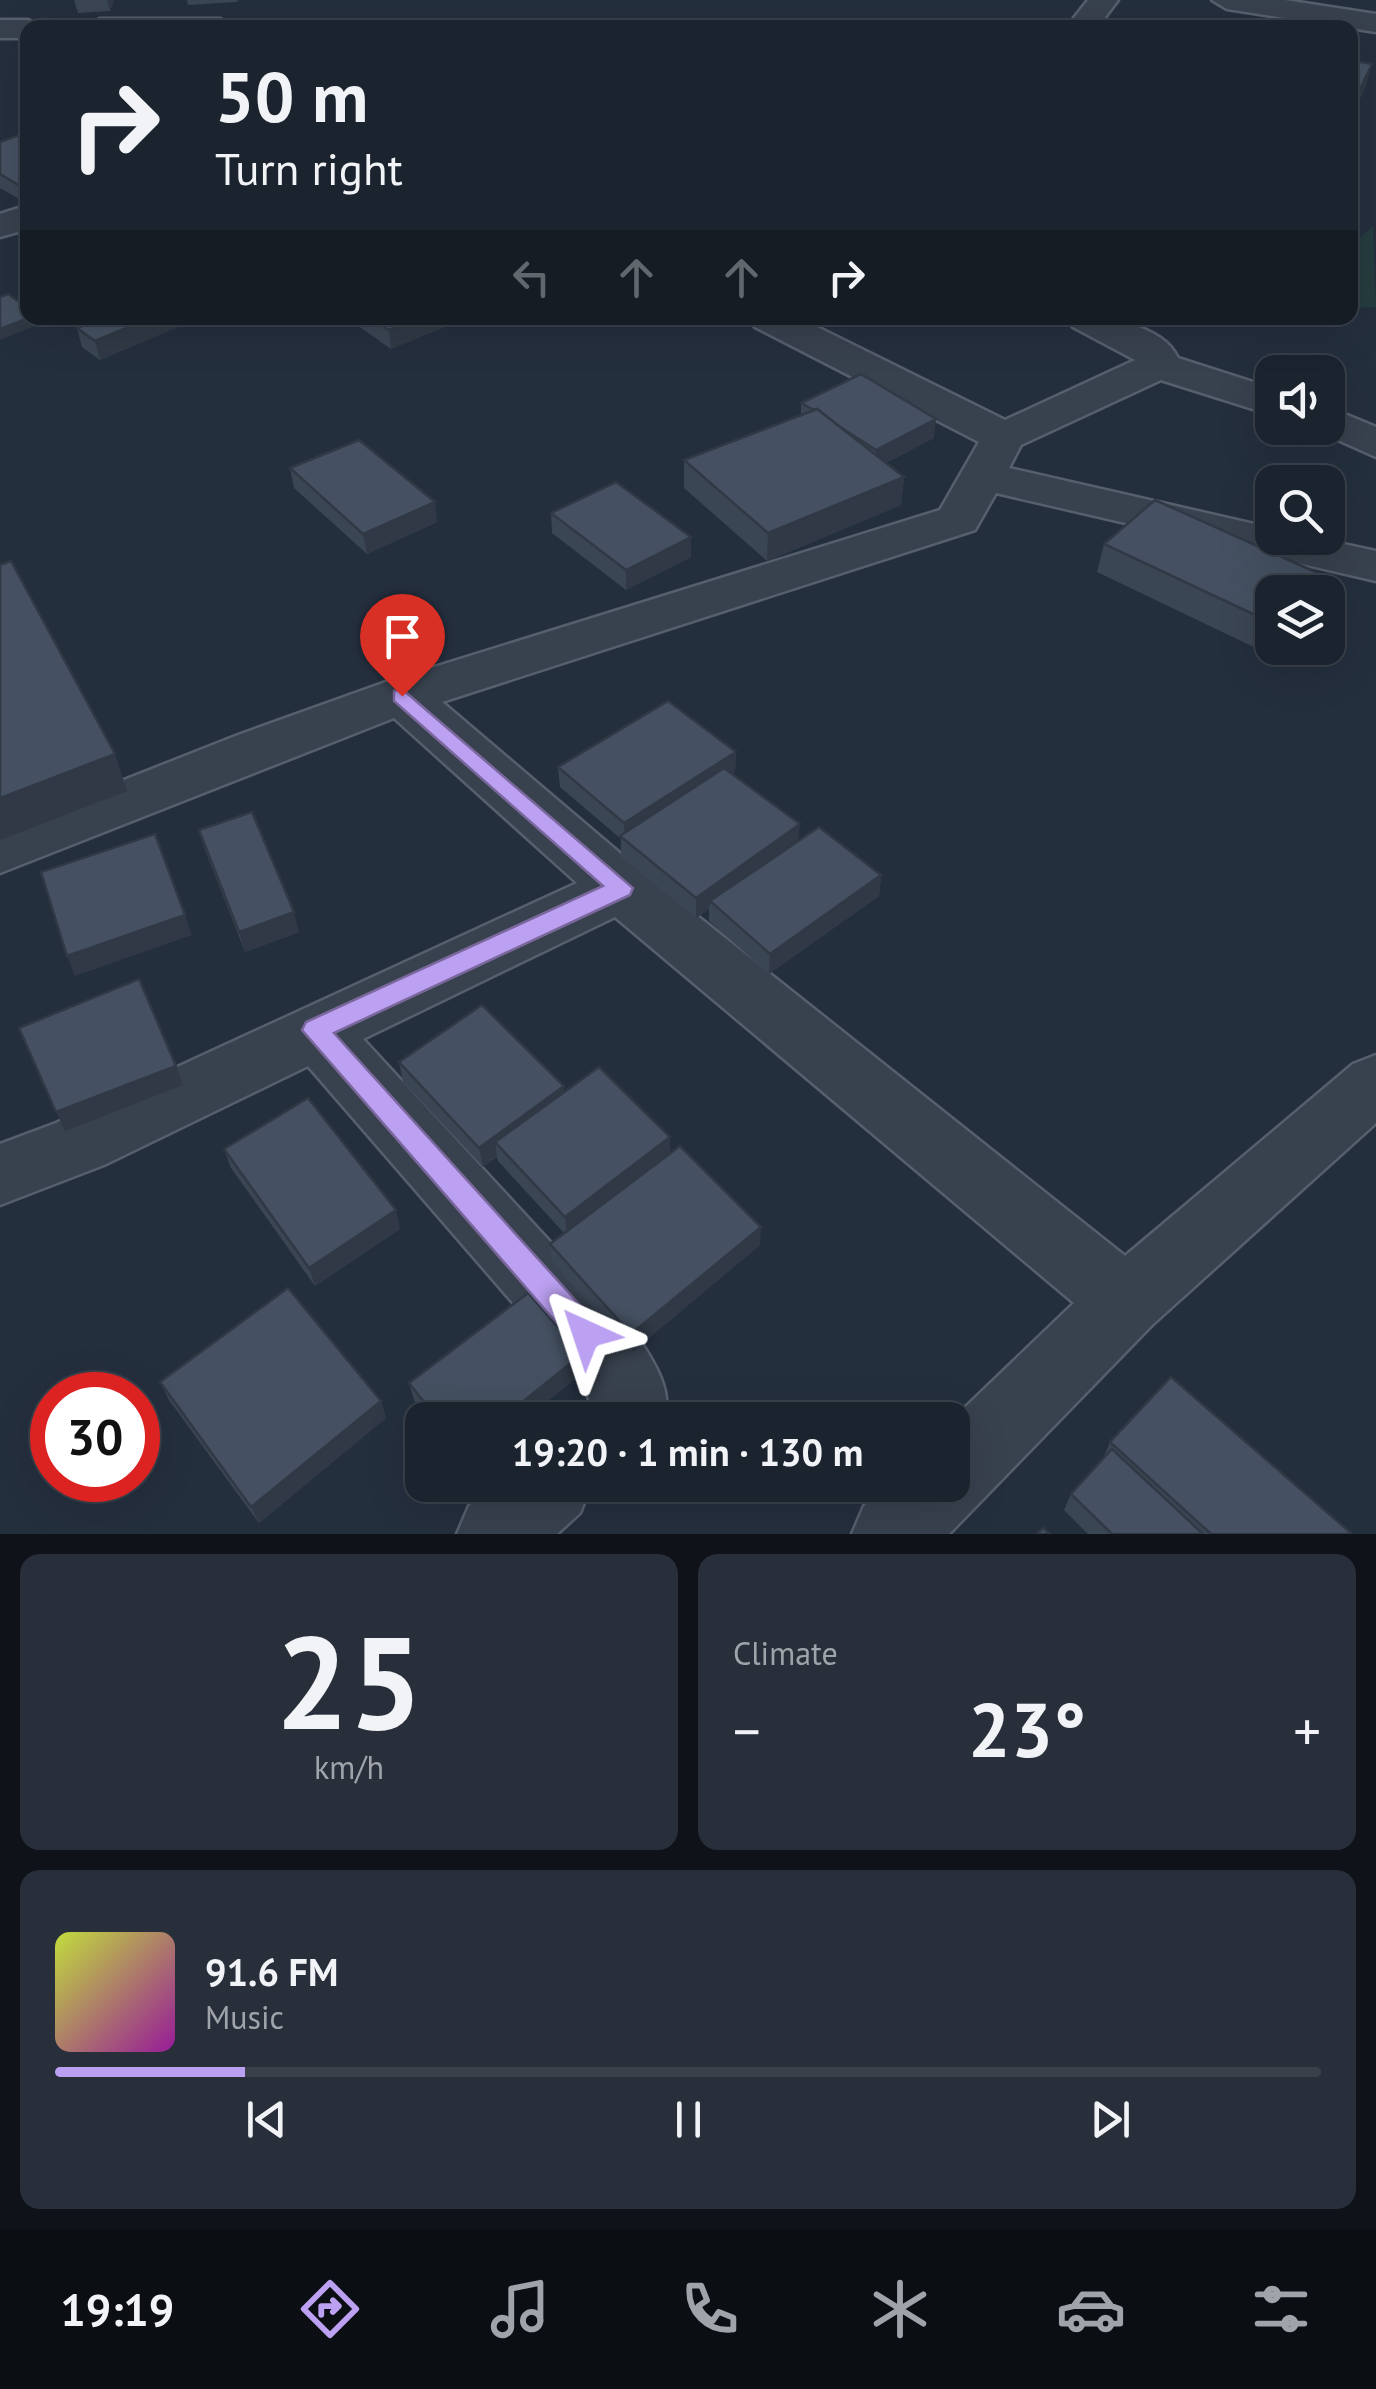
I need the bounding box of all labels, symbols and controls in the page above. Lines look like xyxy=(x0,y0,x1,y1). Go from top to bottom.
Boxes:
text: 50 m xyxy=(215,51,368,141)
icon: right xyxy=(50,60,180,190)
text: Turn right xyxy=(215,139,403,197)
icon: left xyxy=(504,250,559,305)
icon: ahead xyxy=(609,250,664,305)
icon: ahead xyxy=(714,250,769,305)
icon: right xyxy=(819,250,874,305)
map controls xyxy=(1255,355,1345,665)
button: sound xyxy=(1255,355,1345,445)
button: search xyxy=(1255,465,1345,555)
button: layers xyxy=(1255,575,1345,665)
pin xyxy=(360,594,445,697)
icon: arrive xyxy=(375,609,430,664)
position arrow xyxy=(534,1282,638,1386)
speed limit sign: 30 xyxy=(30,1372,160,1502)
text: 19:20 · 1 min · 130 m xyxy=(512,1427,863,1476)
text: 25 xyxy=(275,1597,423,1765)
text: Climate xyxy=(733,1632,838,1674)
text: 23° xyxy=(968,1681,1086,1778)
text: − xyxy=(733,1695,761,1766)
text: + xyxy=(1293,1695,1321,1766)
text: km/h xyxy=(314,1746,384,1788)
text: 91.6 FM xyxy=(205,1947,338,1996)
text: Music xyxy=(205,1996,284,2038)
icon: previous xyxy=(239,2092,294,2147)
icon: pause xyxy=(661,2092,716,2147)
icon: next xyxy=(1083,2092,1138,2147)
icon: directions xyxy=(295,2274,365,2344)
icon: music xyxy=(485,2274,555,2344)
icon: phone xyxy=(675,2274,745,2344)
icon: climate xyxy=(865,2274,935,2344)
icon: car xyxy=(1056,2274,1126,2344)
icon: filters xyxy=(1246,2274,1316,2344)
text: 19:19 xyxy=(60,2280,174,2338)

